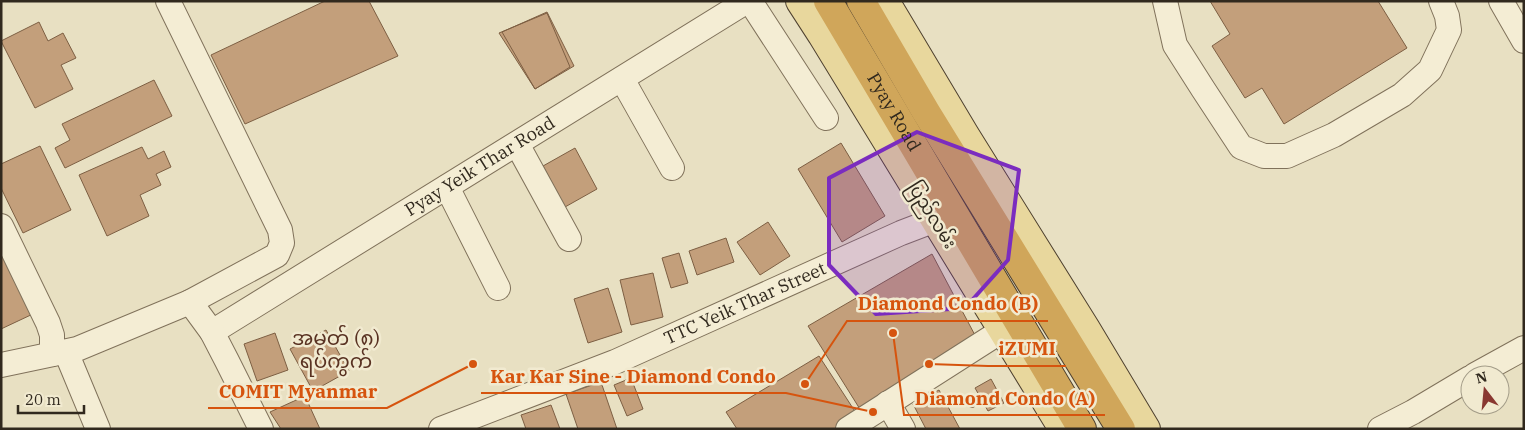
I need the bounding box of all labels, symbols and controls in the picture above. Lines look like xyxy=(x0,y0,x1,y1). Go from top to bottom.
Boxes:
street label: Pyay Road xyxy=(862,68,926,155)
street label: Pyay Yeik Thar Road xyxy=(400,111,559,221)
street label: ပြည်လမ်း xyxy=(899,176,963,255)
street label: TTC Yeik Thar Street xyxy=(660,256,829,349)
callout: Diamond Condo (B) xyxy=(847,287,1048,321)
text: Diamond Condo (B) xyxy=(858,291,1038,315)
district label: အမှတ် (၈) ရပ်ကွက် xyxy=(292,324,380,377)
callout: iZUMI xyxy=(988,332,1066,366)
text: iZUMI xyxy=(998,336,1056,360)
callout: Kar Kar Sine - Diamond Condo xyxy=(481,359,786,393)
text: Kar Kar Sine - Diamond Condo xyxy=(490,364,776,388)
north arrow xyxy=(1460,365,1510,415)
text: N xyxy=(1474,367,1489,388)
callout: COMIT Myanmar xyxy=(208,374,387,408)
text: COMIT Myanmar xyxy=(219,379,378,403)
callout: Diamond Condo (A) xyxy=(904,381,1105,415)
scale bar xyxy=(18,382,84,414)
text: Diamond Condo (A) xyxy=(915,386,1095,410)
text: 20 m xyxy=(25,390,61,409)

